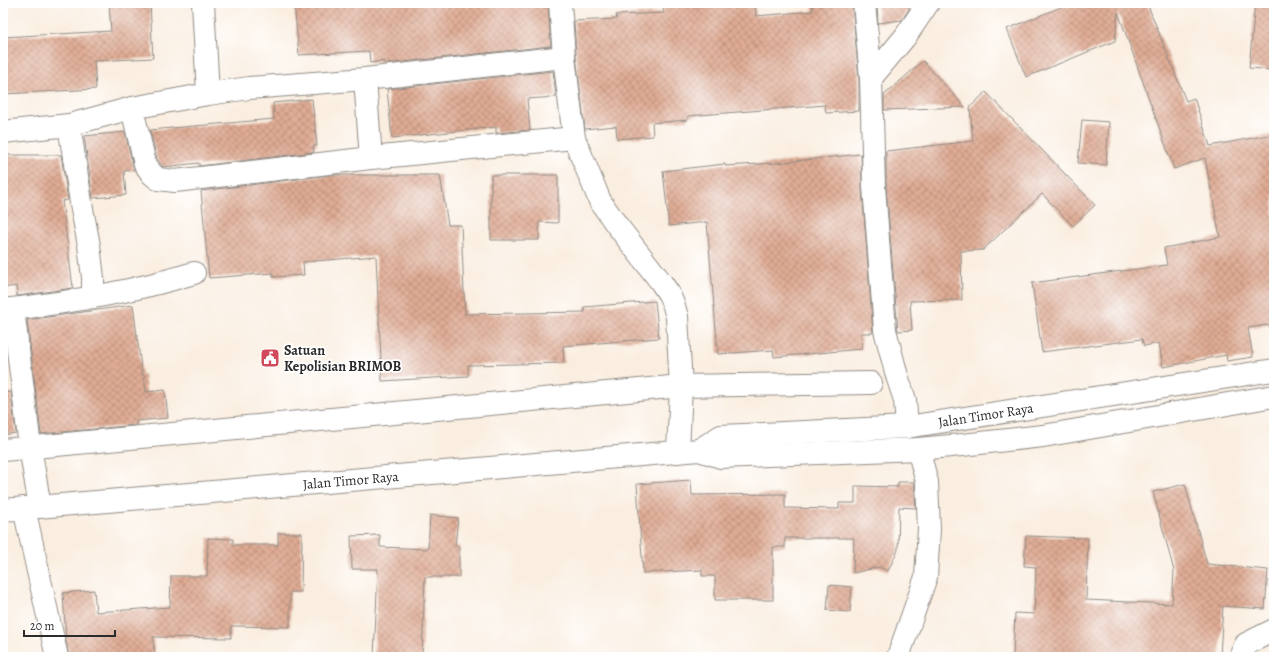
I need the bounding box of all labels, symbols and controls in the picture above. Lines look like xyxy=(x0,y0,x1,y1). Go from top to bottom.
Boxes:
place label: Satuan Kepolisian BRIMOB xyxy=(284,341,402,376)
public building icon: Satuan Kepolisian BRIMOB xyxy=(259,347,281,369)
street label: Jalan Timor Raya xyxy=(937,398,1035,432)
street label: Jalan Timor Raya xyxy=(302,467,400,494)
scale bar xyxy=(24,612,115,638)
text: 20 m xyxy=(30,618,54,634)

